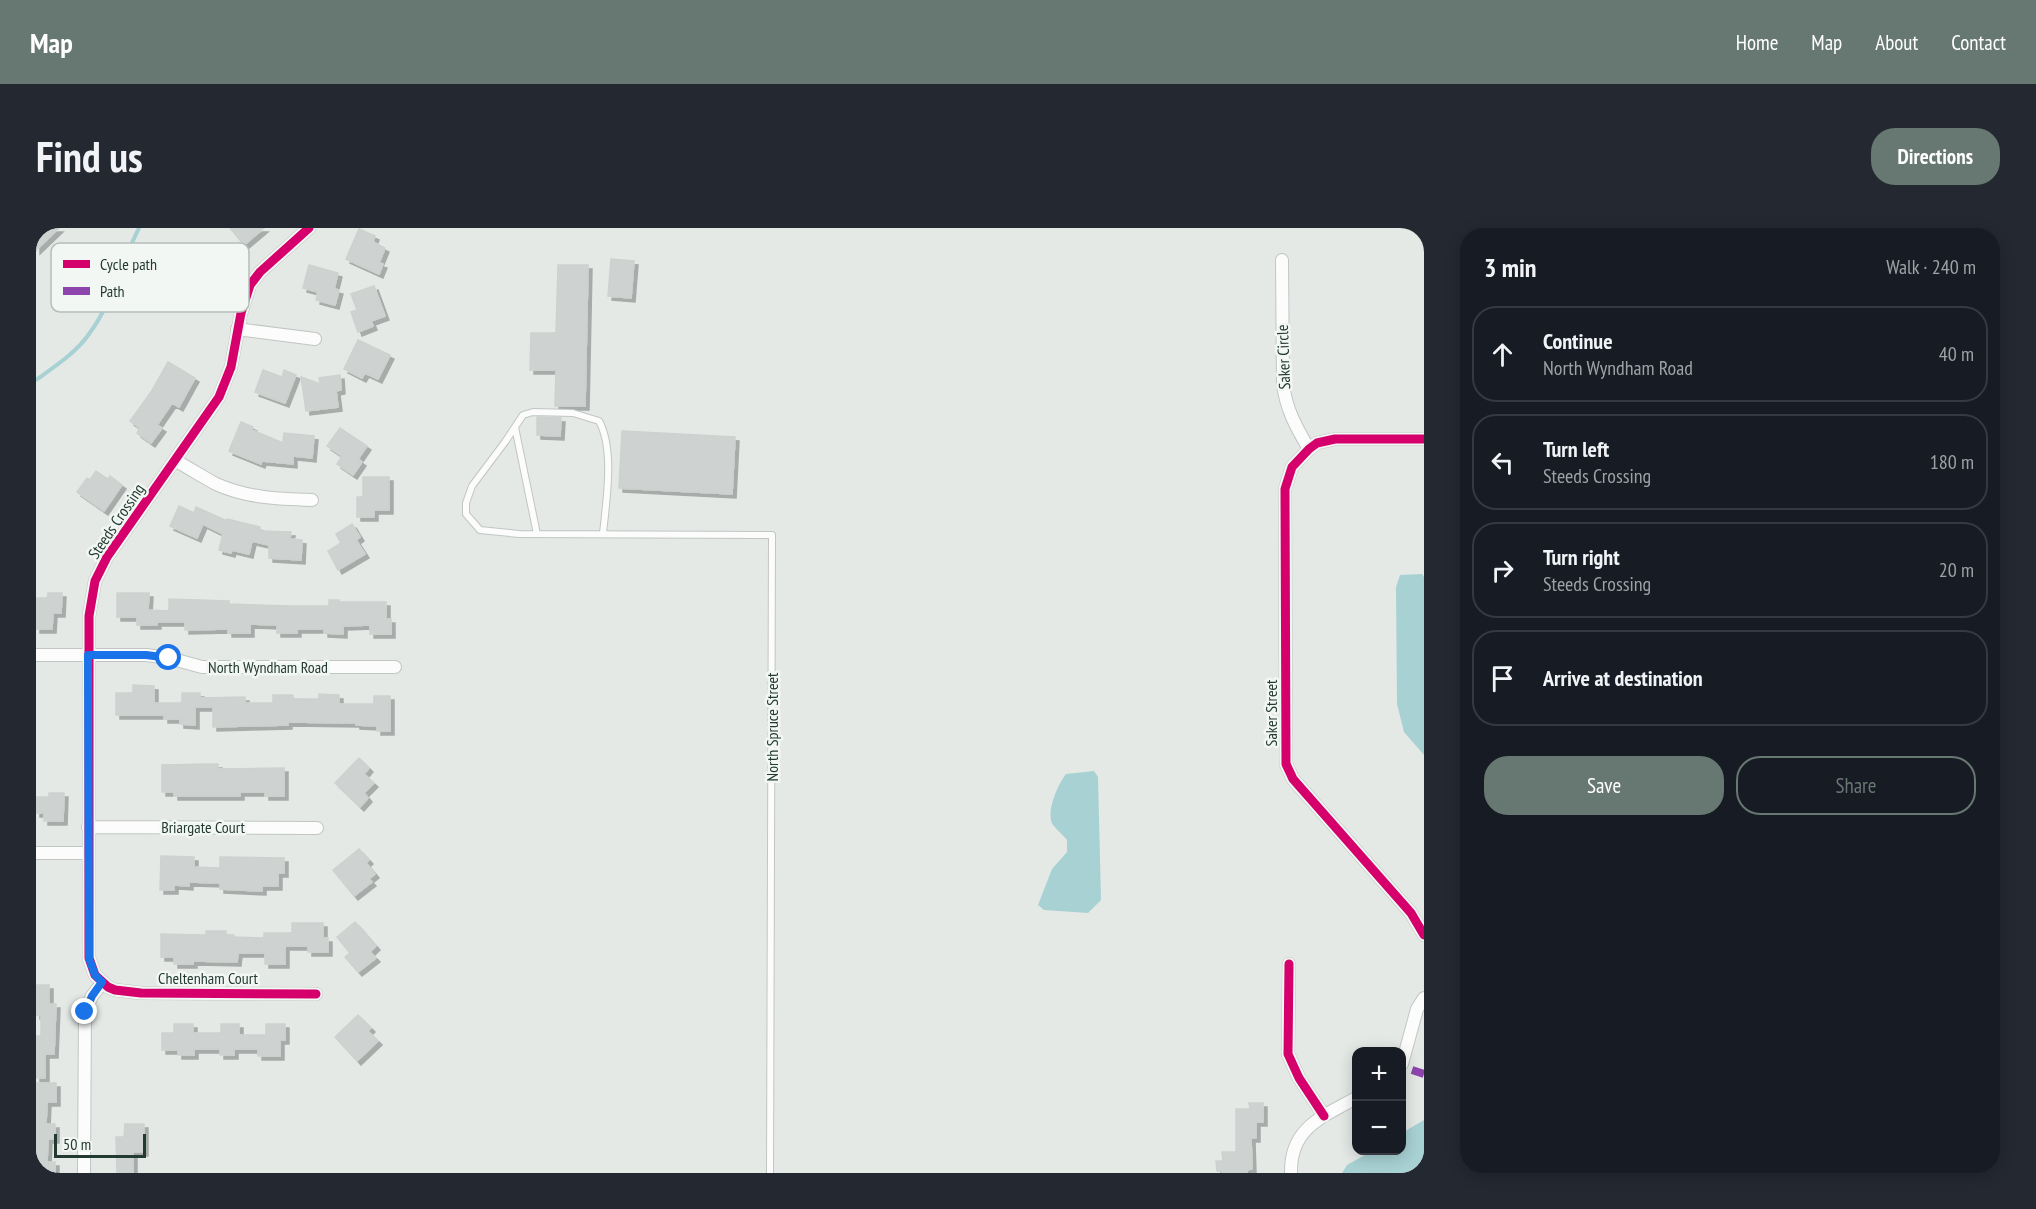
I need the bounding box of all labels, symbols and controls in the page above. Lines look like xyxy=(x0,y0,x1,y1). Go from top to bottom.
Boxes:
text: Map xyxy=(30,24,73,61)
text: Home xyxy=(1736,29,1778,56)
text: Map xyxy=(1811,29,1842,56)
text: About xyxy=(1875,29,1918,56)
text: Contact xyxy=(1951,29,2006,56)
button: Directions xyxy=(1871,128,2000,185)
text: Find us xyxy=(36,129,143,184)
legend xyxy=(51,243,249,312)
text: 3 min xyxy=(1484,251,1537,284)
text: Cycle path xyxy=(100,254,157,274)
text: Walk · 240 m xyxy=(1886,254,1976,280)
text: Path xyxy=(100,281,125,301)
street label: Saker Circle xyxy=(1272,324,1294,390)
text: Continue xyxy=(1543,327,1613,355)
icon: ahead xyxy=(1486,338,1519,371)
text: 40 m xyxy=(1939,341,1974,367)
text: North Wyndham Road xyxy=(1543,355,1693,381)
text: Turn left xyxy=(1543,435,1609,463)
icon: left xyxy=(1486,446,1519,479)
text: 180 m xyxy=(1930,449,1974,475)
text: Steeds Crossing xyxy=(1543,463,1651,489)
street label: Steeds Crossing xyxy=(84,480,148,562)
text: Turn right xyxy=(1543,543,1620,571)
icon: right xyxy=(1486,554,1519,587)
text: 20 m xyxy=(1939,557,1974,583)
text: Steeds Crossing xyxy=(1543,571,1651,597)
route start xyxy=(155,644,181,670)
street label: North Wyndham Road xyxy=(208,657,328,677)
icon: arrive xyxy=(1486,662,1519,695)
text: Arrive at destination xyxy=(1543,664,1703,692)
street label: North Spruce Street xyxy=(762,672,782,781)
street label: Saker Street xyxy=(1261,679,1281,746)
button: Save xyxy=(1484,756,1724,815)
button: Share xyxy=(1736,756,1976,815)
street label: Briargate Court xyxy=(161,817,245,837)
street label: Cheltenham Court xyxy=(158,968,258,988)
route end xyxy=(71,998,97,1024)
map controls xyxy=(1352,1047,1406,1155)
button: + xyxy=(1352,1047,1406,1101)
button: − xyxy=(1352,1101,1406,1155)
scale bar xyxy=(54,1131,146,1158)
text: 50 m xyxy=(63,1134,91,1154)

